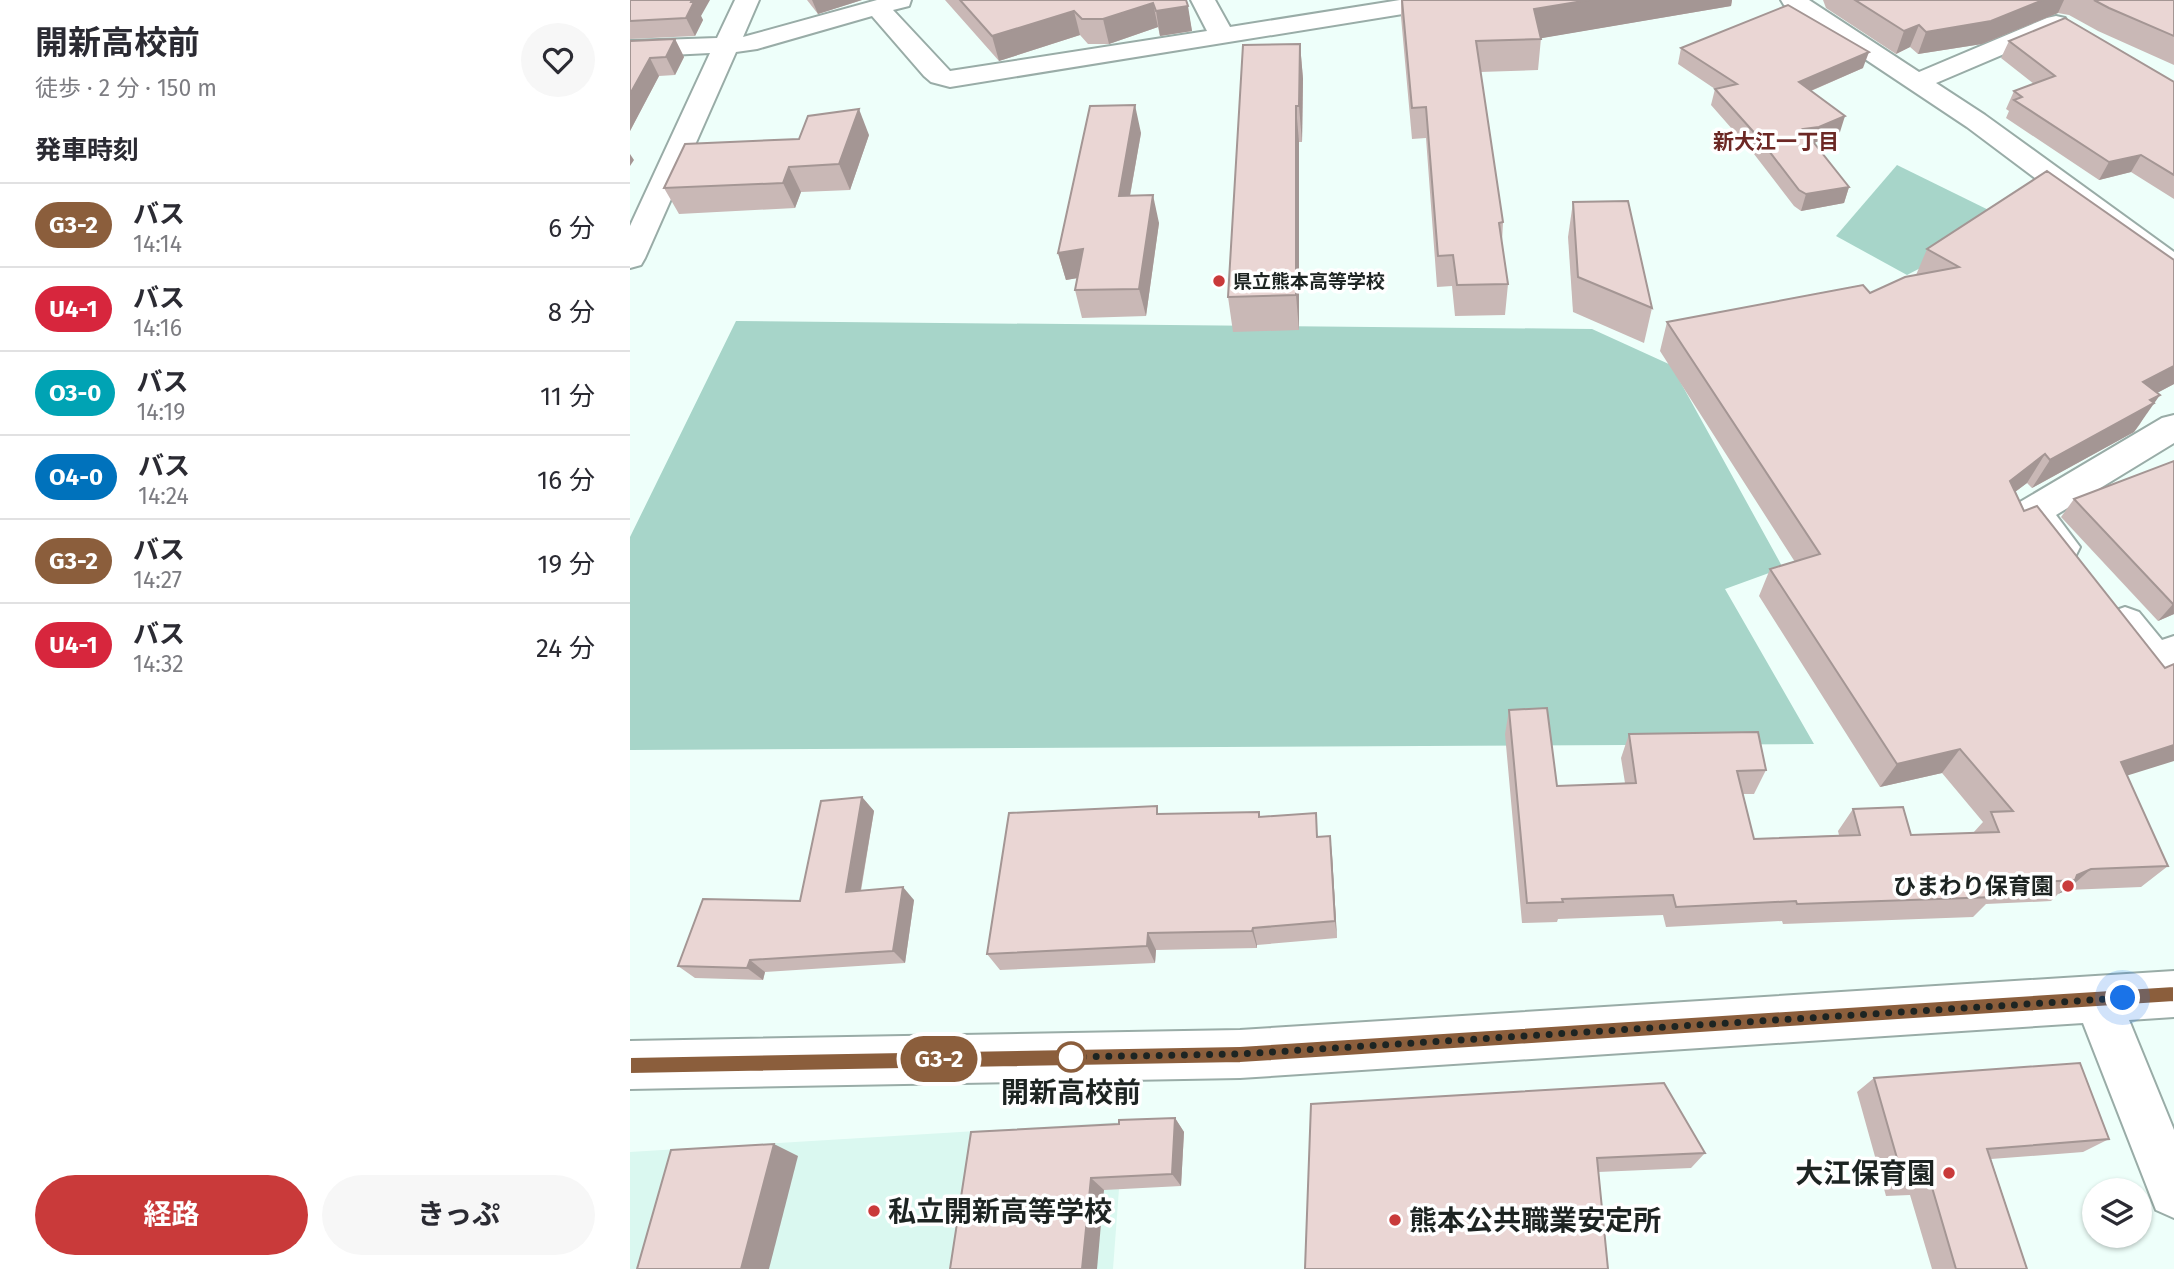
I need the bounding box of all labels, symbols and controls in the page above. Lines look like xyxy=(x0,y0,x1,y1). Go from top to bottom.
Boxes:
text: 開新高校前 xyxy=(35,23,200,63)
button: heart xyxy=(521,23,595,97)
text: 徒歩 · 2 分 · 150 m xyxy=(35,74,217,102)
district label: 新大江一丁目 xyxy=(1713,129,1839,155)
text: 発車時刻 xyxy=(35,135,139,166)
text: バス xyxy=(133,199,185,230)
text: G3-2 xyxy=(49,211,98,239)
text: 6 分 xyxy=(548,213,595,244)
text: 14:14 xyxy=(133,230,182,258)
place label: 県立熊本高等学校 xyxy=(1233,270,1385,293)
marker: 県立熊本高等学校 xyxy=(1211,273,1227,289)
text: バス xyxy=(133,283,185,314)
text: U4-1 xyxy=(49,295,98,323)
text: 8 分 xyxy=(548,297,595,328)
text: 14:16 xyxy=(133,314,182,342)
text: バス xyxy=(136,367,188,398)
text: O3-0 xyxy=(49,379,101,407)
text: 11 分 xyxy=(540,381,595,412)
text: 14:19 xyxy=(136,398,185,426)
text: バス xyxy=(138,451,190,482)
text: O4-0 xyxy=(49,463,103,491)
text: 16 分 xyxy=(537,465,595,496)
text: 14:24 xyxy=(138,482,189,510)
text: バス xyxy=(133,535,185,566)
text: G3-2 xyxy=(49,547,98,575)
text: 19 分 xyxy=(537,549,595,580)
text: 14:27 xyxy=(133,566,182,594)
text: バス xyxy=(133,619,185,650)
text: U4-1 xyxy=(49,631,98,659)
text: 24 分 xyxy=(536,633,595,664)
text: 14:32 xyxy=(133,650,184,678)
place label: ひまわり保育園 xyxy=(1893,872,2054,900)
marker: ひまわり保育園 xyxy=(2060,878,2076,894)
your location xyxy=(2105,980,2140,1015)
line badge: G3-2 xyxy=(890,1036,988,1082)
marker: 開新高校前 xyxy=(1056,1042,1086,1072)
text: G3-2 xyxy=(915,1045,963,1073)
place label: 開新高校前 xyxy=(1001,1076,1141,1109)
place label: 大江保育園 xyxy=(1795,1157,1935,1190)
marker: 大江保育園 xyxy=(1941,1165,1957,1181)
button: 経路 xyxy=(35,1175,308,1255)
button: きっぷ xyxy=(322,1175,595,1255)
map controls xyxy=(2082,1178,2152,1248)
button: layers xyxy=(2082,1178,2152,1248)
place label: 私立開新高等学校 xyxy=(888,1195,1112,1228)
marker: 私立開新高等学校 xyxy=(866,1203,882,1219)
place label: 熊本公共職業安定所 xyxy=(1409,1204,1661,1237)
marker: 熊本公共職業安定所 xyxy=(1387,1212,1403,1228)

